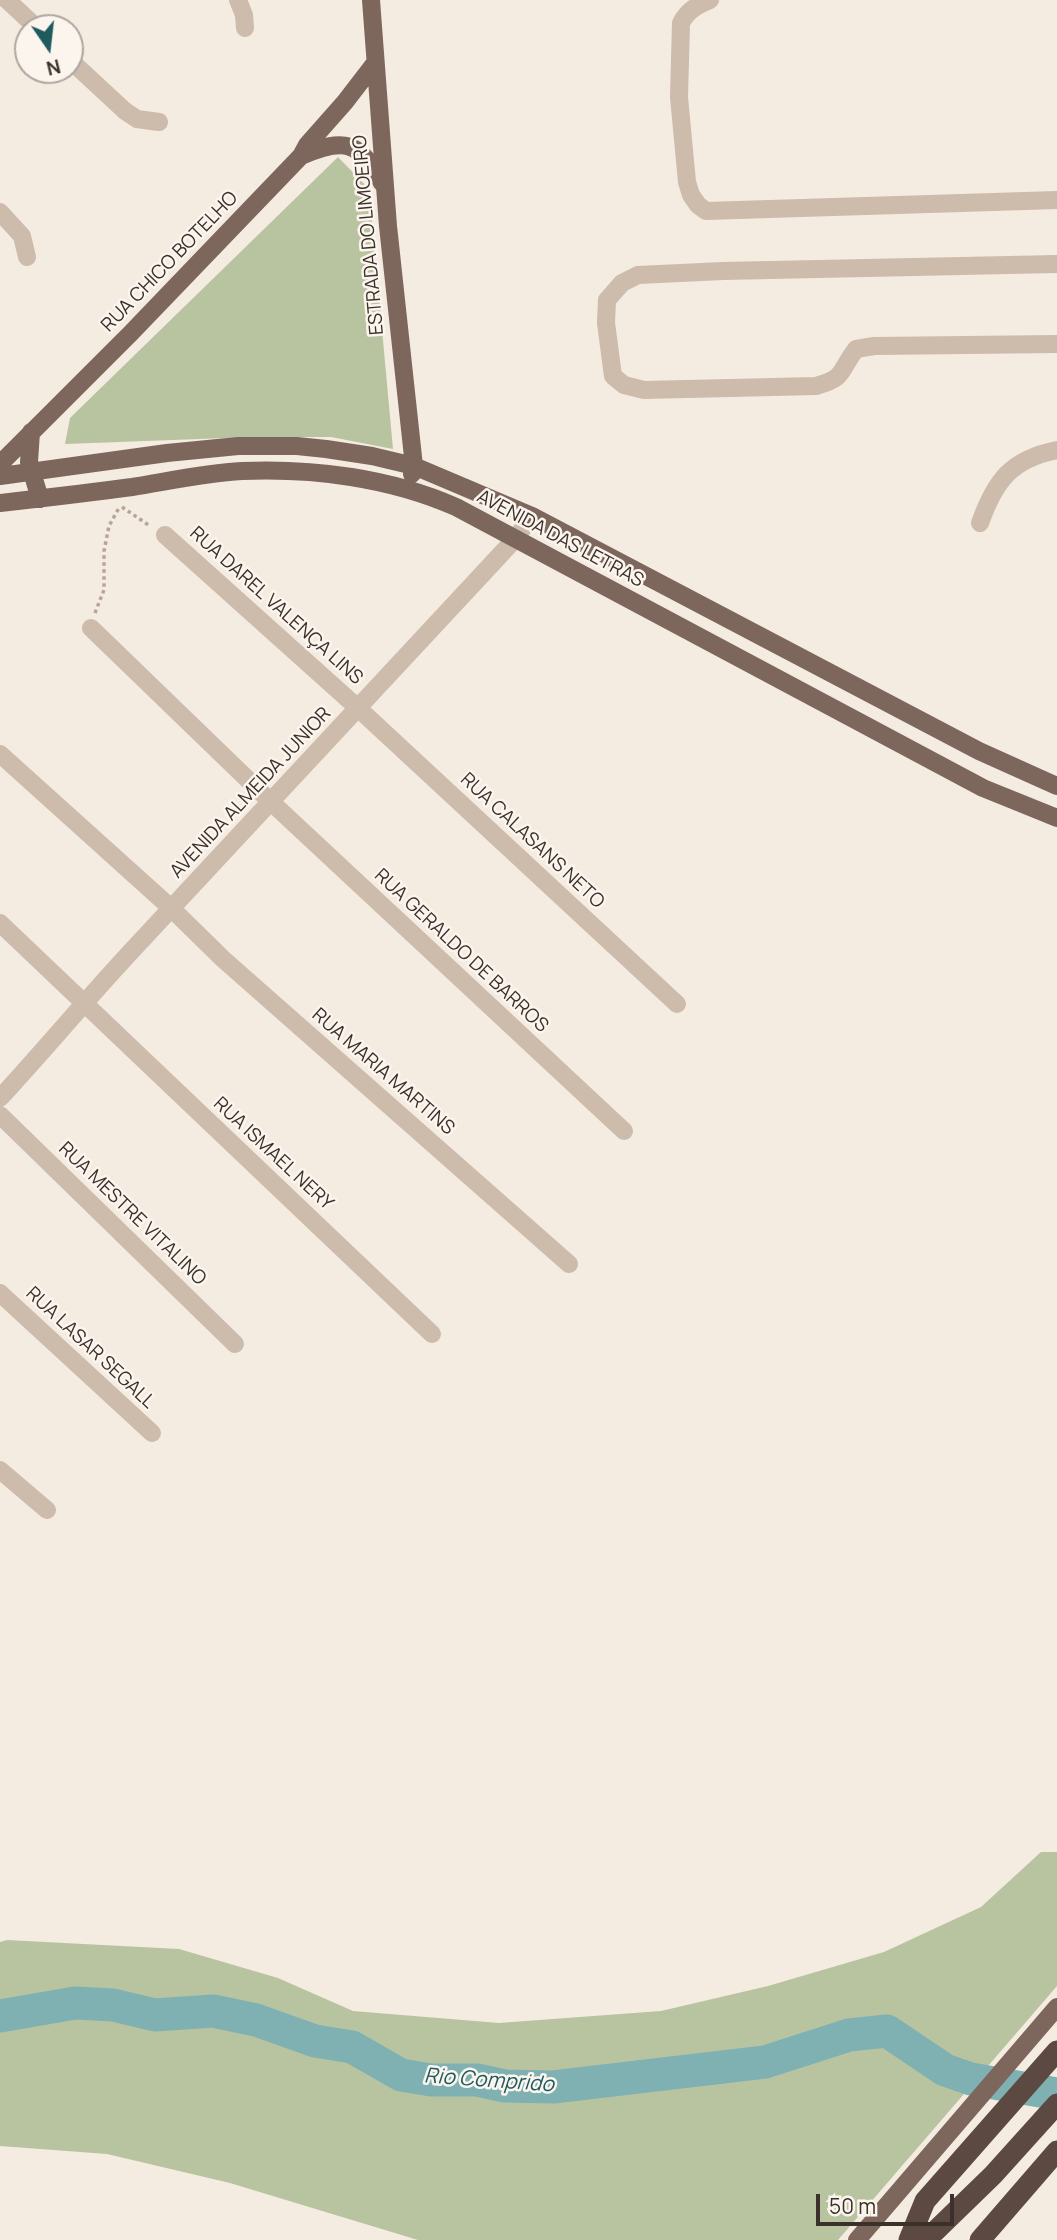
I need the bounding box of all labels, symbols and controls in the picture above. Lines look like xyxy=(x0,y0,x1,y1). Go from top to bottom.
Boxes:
north arrow xyxy=(14,14,84,84)
text: N xyxy=(44,53,63,82)
street label: ESTRADA DO LIMOEIRO xyxy=(349,134,389,336)
street label: RUA CHICO BOTELHO xyxy=(97,187,243,337)
street label: AVENIDA DAS LETRAS xyxy=(473,485,647,593)
street label: RUA DAREL VALENÇA LINS xyxy=(185,522,367,690)
street label: AVENIDA ALMEIDA JUNIOR xyxy=(166,703,336,883)
street label: RUA CALASANS NETO xyxy=(455,768,609,914)
street label: RUA GERALDO DE BARROS xyxy=(369,864,553,1038)
street label: RUA MARIA MARTINS xyxy=(307,1004,459,1140)
street label: RUA ISMAEL NERY xyxy=(208,1093,338,1215)
street label: RUA MESTRE VITALINO xyxy=(53,1138,211,1290)
street label: RUA LASAR SEGALL xyxy=(21,1282,159,1414)
water label: Rio Comprido xyxy=(423,2064,555,2098)
scale bar xyxy=(819,2180,957,2224)
text: 50 m xyxy=(829,2192,876,2220)

